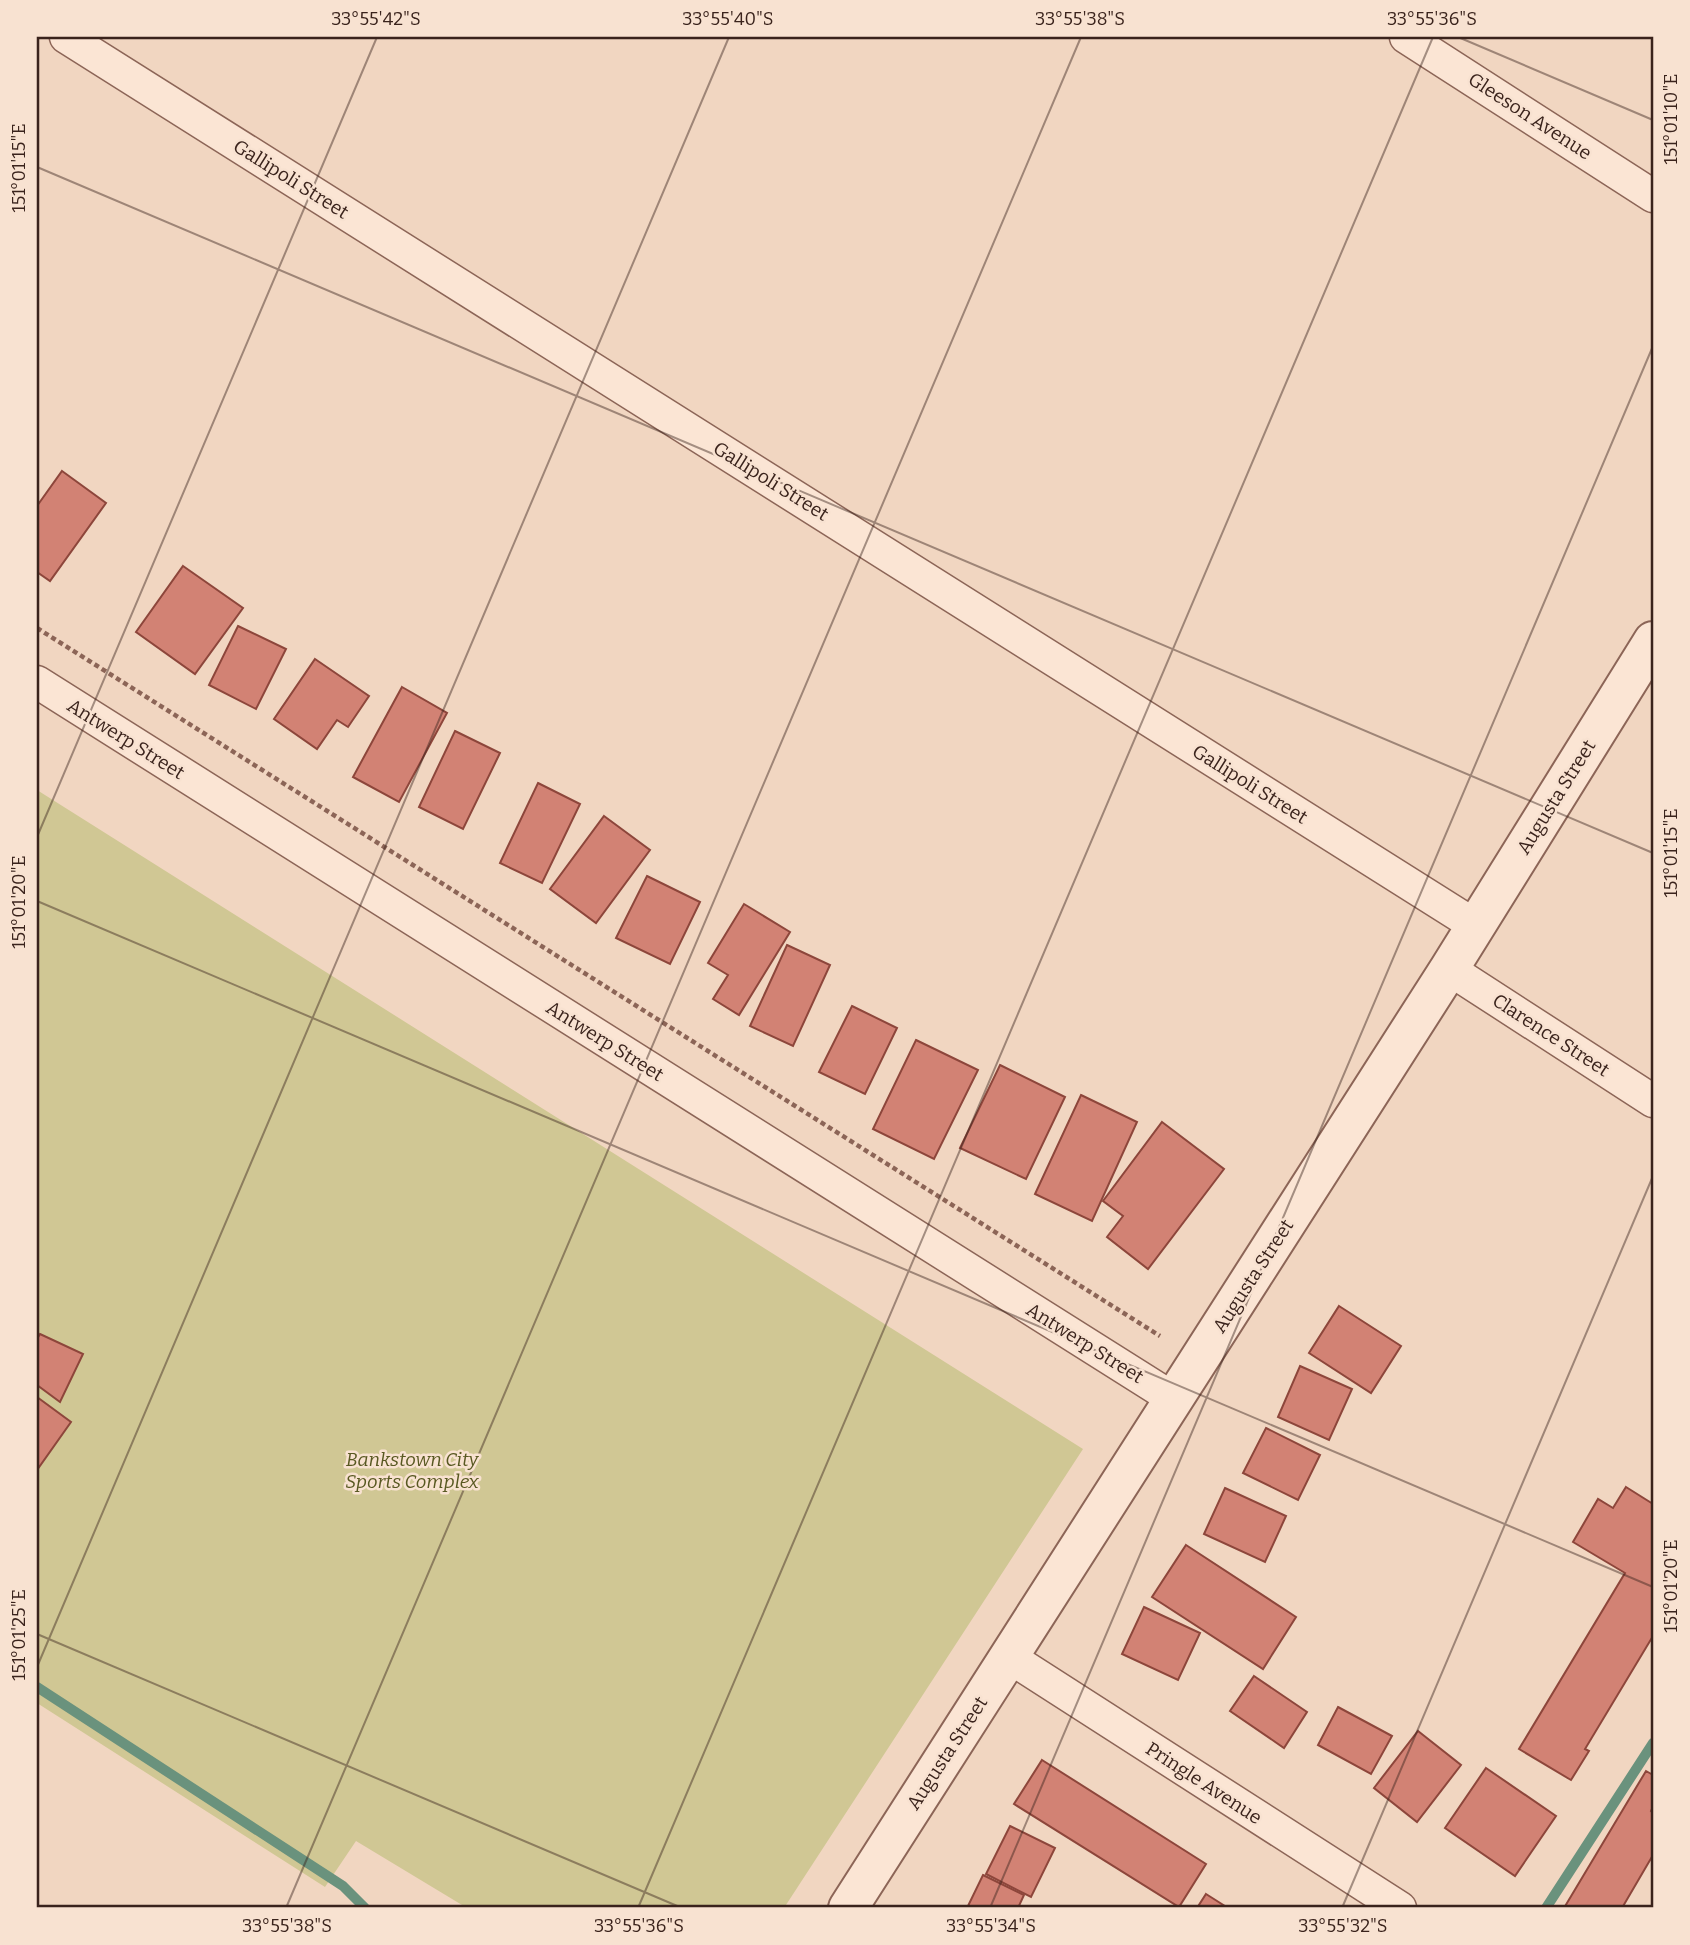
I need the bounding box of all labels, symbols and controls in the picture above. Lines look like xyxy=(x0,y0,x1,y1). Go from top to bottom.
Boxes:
text: 33°55'42"S xyxy=(331,8,421,30)
text: 33°55'40"S xyxy=(682,8,774,30)
text: 33°55'38"S xyxy=(1035,8,1125,30)
text: 33°55'36"S xyxy=(1387,8,1477,30)
street label: Gleeson Avenue xyxy=(1464,68,1596,164)
text: 151°01'10"E xyxy=(1660,73,1682,165)
text: 151°01'15"E xyxy=(8,123,30,213)
street label: Gallipoli Street xyxy=(229,134,353,224)
street label: Gallipoli Street xyxy=(709,436,833,526)
street label: Antwerp Street xyxy=(63,694,189,784)
street label: Augusta Street xyxy=(1512,735,1600,859)
street label: Gallipoli Street xyxy=(1188,739,1312,829)
text: 151°01'15"E xyxy=(1660,808,1682,898)
text: 151°01'20"E xyxy=(8,855,30,949)
street label: Clarence Street xyxy=(1488,989,1614,1081)
street label: Antwerp Street xyxy=(542,996,668,1086)
street label: Augusta Street xyxy=(1208,1215,1298,1337)
street label: Antwerp Street xyxy=(1022,1298,1148,1388)
park label: Bankstown City Sports Complex xyxy=(345,1448,480,1493)
text: 151°01'20"E xyxy=(1660,1539,1682,1633)
text: 151°01'25"E xyxy=(8,1589,30,1681)
street label: Augusta Street xyxy=(902,1692,992,1814)
street label: Pringle Avenue xyxy=(1142,1737,1266,1829)
text: 33°55'38"S xyxy=(242,1915,332,1937)
text: 33°55'36"S xyxy=(594,1915,684,1937)
text: 33°55'34"S xyxy=(946,1915,1036,1937)
text: 33°55'32"S xyxy=(1298,1915,1388,1937)

